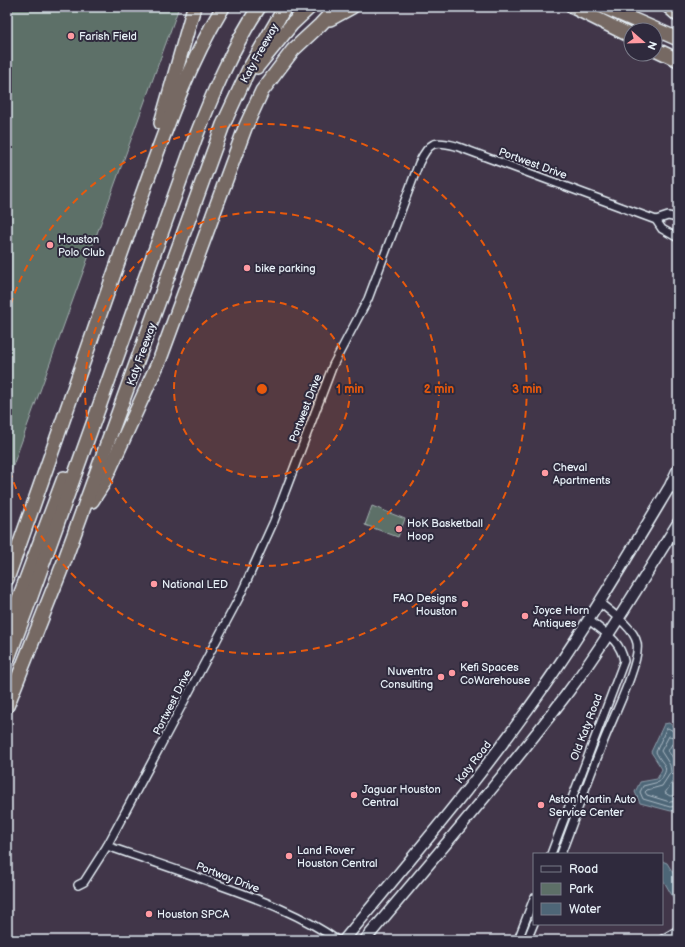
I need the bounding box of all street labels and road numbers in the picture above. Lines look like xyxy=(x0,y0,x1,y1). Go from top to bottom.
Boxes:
street label: Katy Freeway xyxy=(238,21,281,85)
street label: Portwest Drive xyxy=(497,145,569,182)
street label: Katy Freeway xyxy=(124,321,159,387)
street label: Portwest Drive xyxy=(287,372,325,444)
street label: Portwest Drive xyxy=(150,667,195,737)
street label: Old Katy Road xyxy=(568,692,605,762)
street label: Katy Road xyxy=(453,738,494,786)
street label: Portway Drive xyxy=(194,859,262,896)

